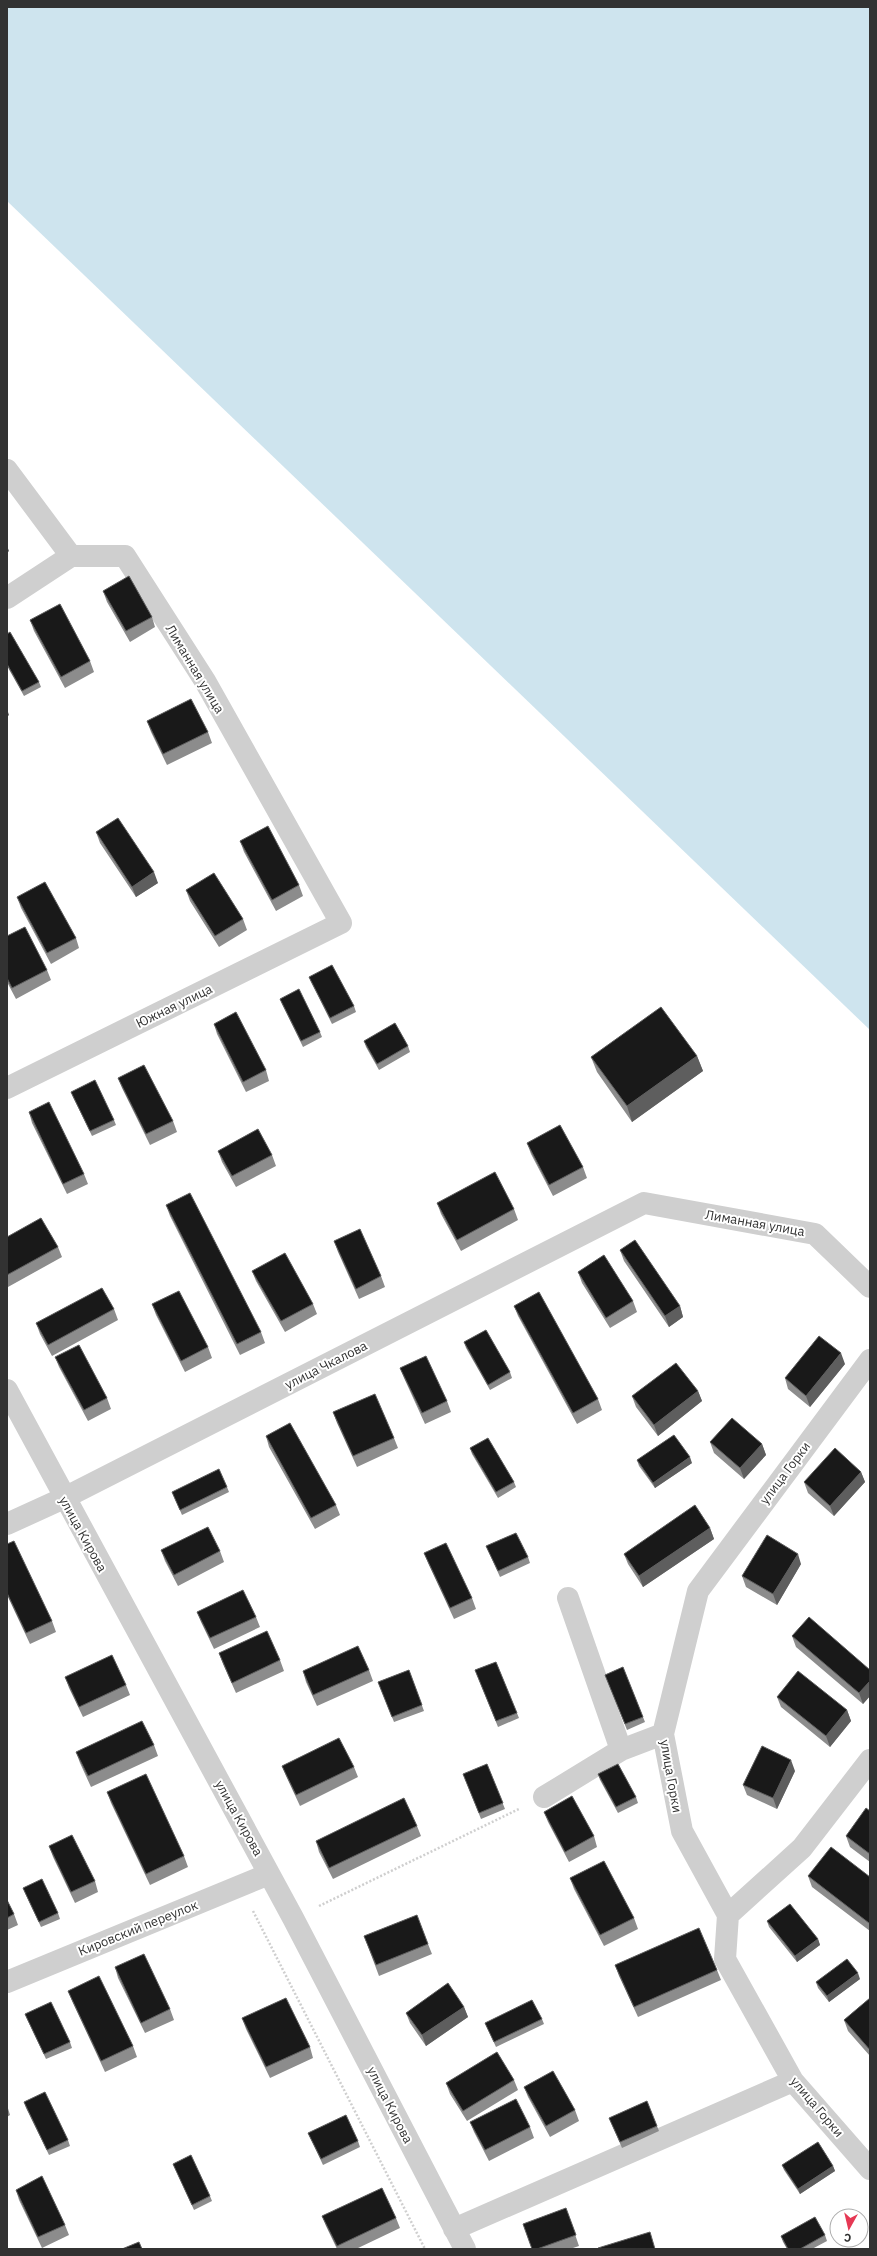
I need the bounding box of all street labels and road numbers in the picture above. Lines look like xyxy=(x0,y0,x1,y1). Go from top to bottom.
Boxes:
street label: Лиманная улица xyxy=(162,621,228,717)
street label: Южная улица xyxy=(133,980,215,1032)
street label: Лиманная улица xyxy=(704,1206,806,1240)
street label: улица Чкалова xyxy=(282,1337,370,1393)
street label: улица Горки xyxy=(756,1438,814,1508)
street label: улица Кирова xyxy=(55,1493,111,1575)
street label: улица Горки xyxy=(656,1738,686,1814)
street label: улица Кирова xyxy=(211,1777,267,1859)
street label: Кировский переулок xyxy=(76,1896,200,1960)
street label: улица Кирова xyxy=(363,2064,417,2146)
street label: улица Горки xyxy=(787,2073,847,2141)

